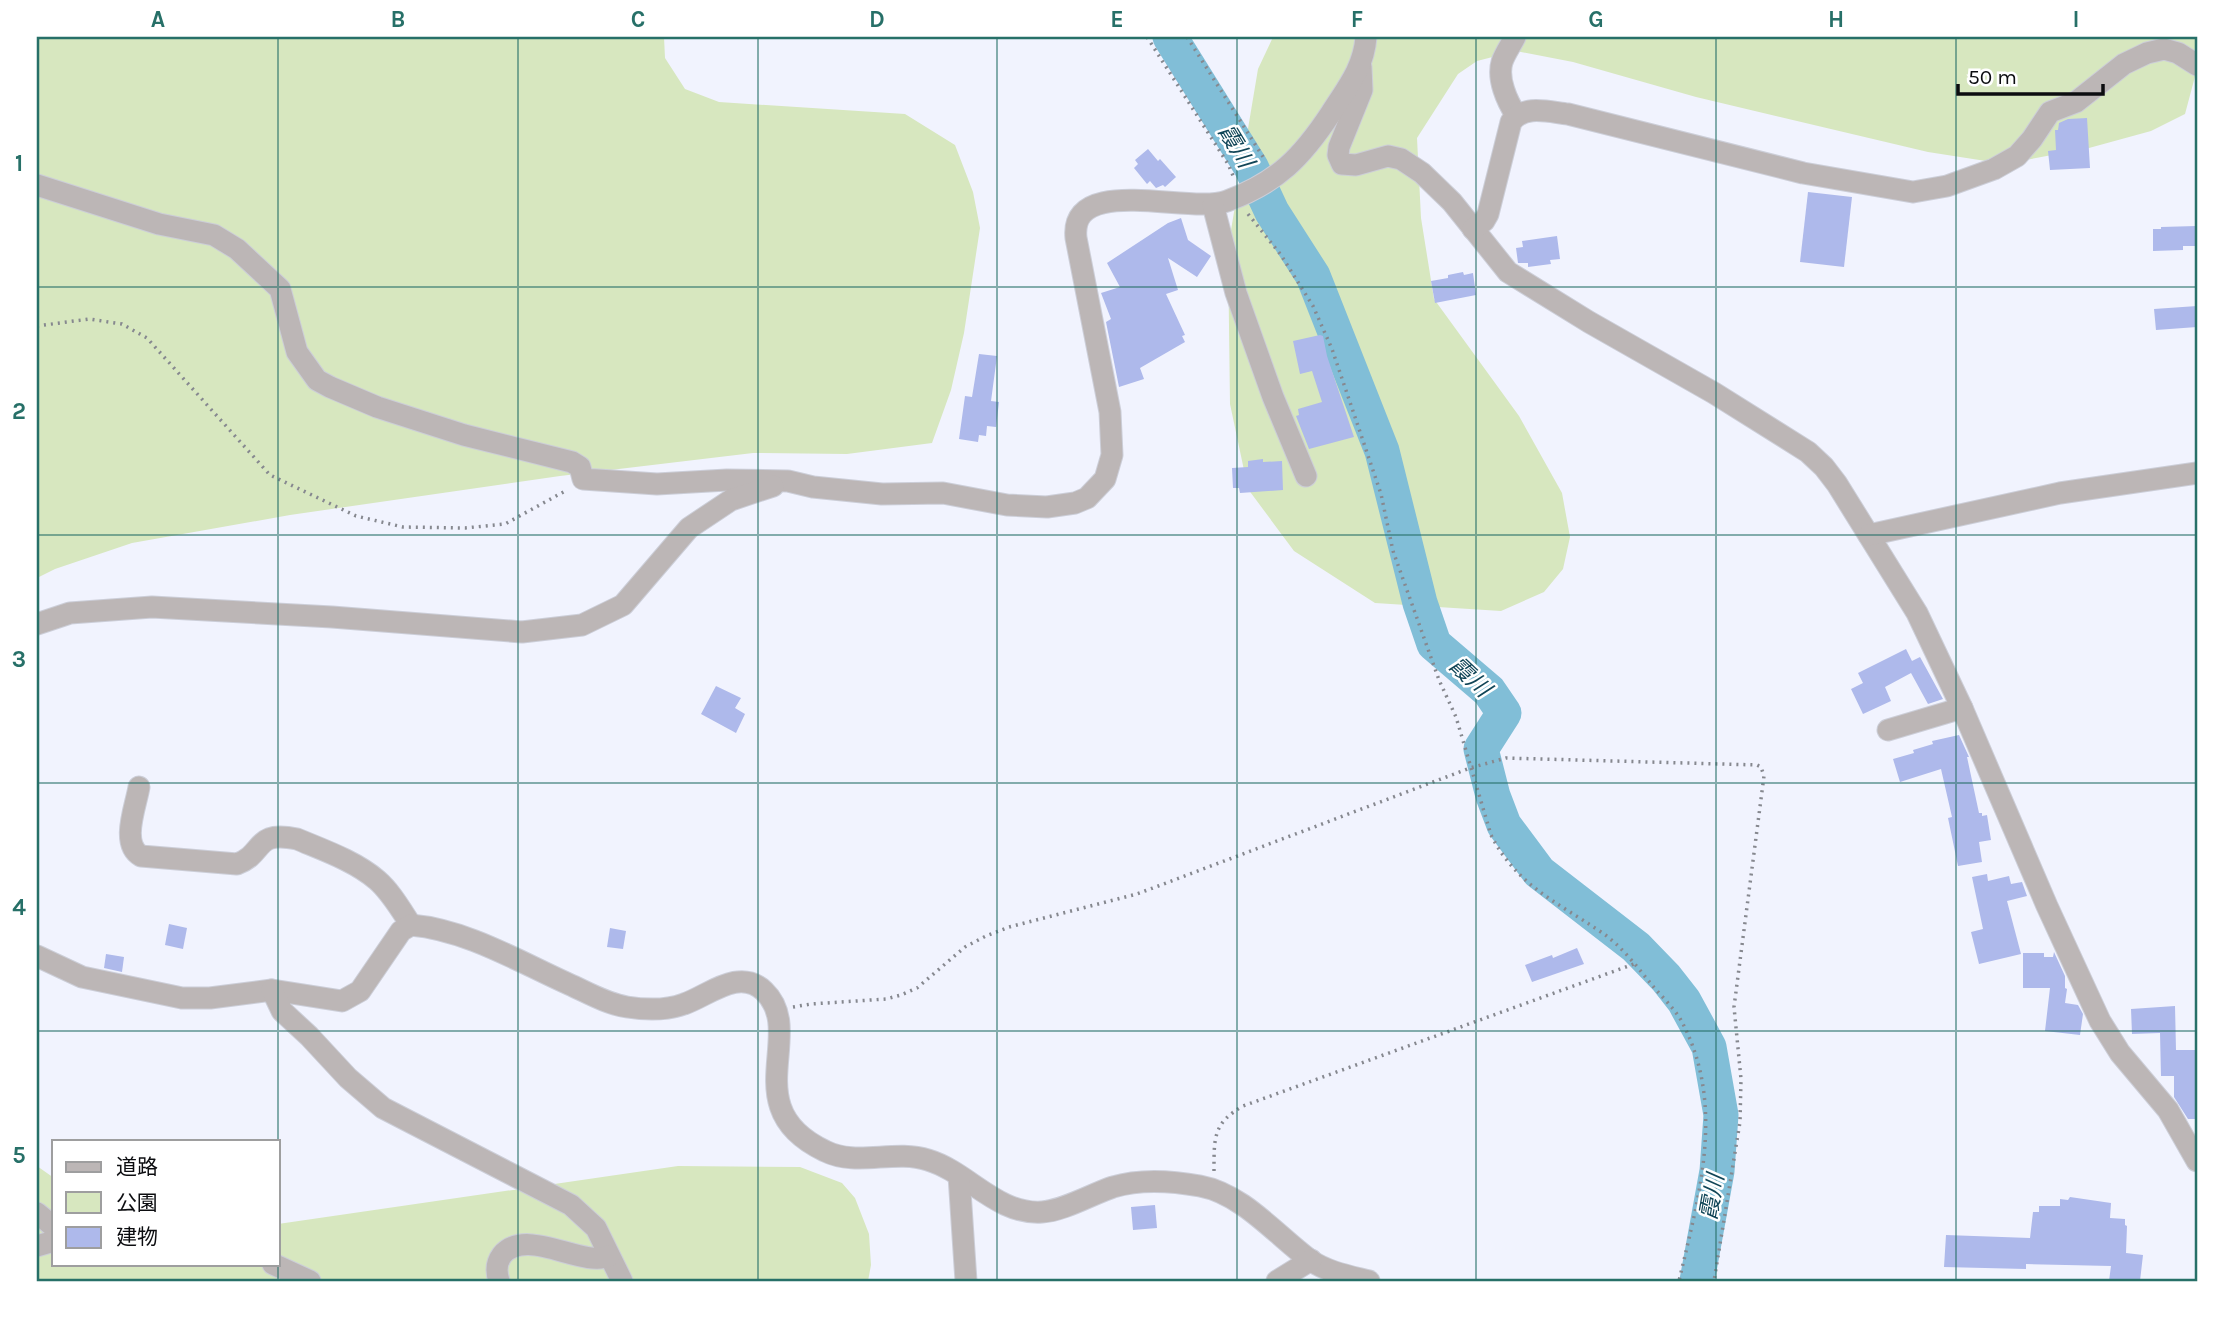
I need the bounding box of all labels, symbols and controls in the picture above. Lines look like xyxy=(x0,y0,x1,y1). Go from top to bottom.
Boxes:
text: A xyxy=(151,6,165,33)
text: B xyxy=(391,6,405,33)
text: C xyxy=(631,6,645,33)
text: D xyxy=(869,6,885,33)
text: E xyxy=(1110,6,1124,33)
text: F xyxy=(1351,6,1363,33)
text: G xyxy=(1588,6,1604,33)
text: H xyxy=(1828,6,1844,33)
text: I xyxy=(2072,6,2080,33)
scale bar xyxy=(1958,52,2103,96)
text: 50 m xyxy=(1968,65,2017,89)
water label: 霞川 xyxy=(1213,119,1261,175)
text: 1 xyxy=(15,150,23,177)
text: 2 xyxy=(12,398,26,425)
text: 3 xyxy=(12,646,26,673)
water label: 霞川 xyxy=(1444,651,1498,705)
text: 4 xyxy=(12,894,26,921)
legend xyxy=(52,1140,280,1266)
text: 5 xyxy=(12,1142,26,1169)
text: 道路 xyxy=(116,1155,158,1179)
water label: 霞川 xyxy=(1695,1169,1730,1222)
text: 公園 xyxy=(116,1191,158,1215)
text: 建物 xyxy=(116,1225,158,1249)

